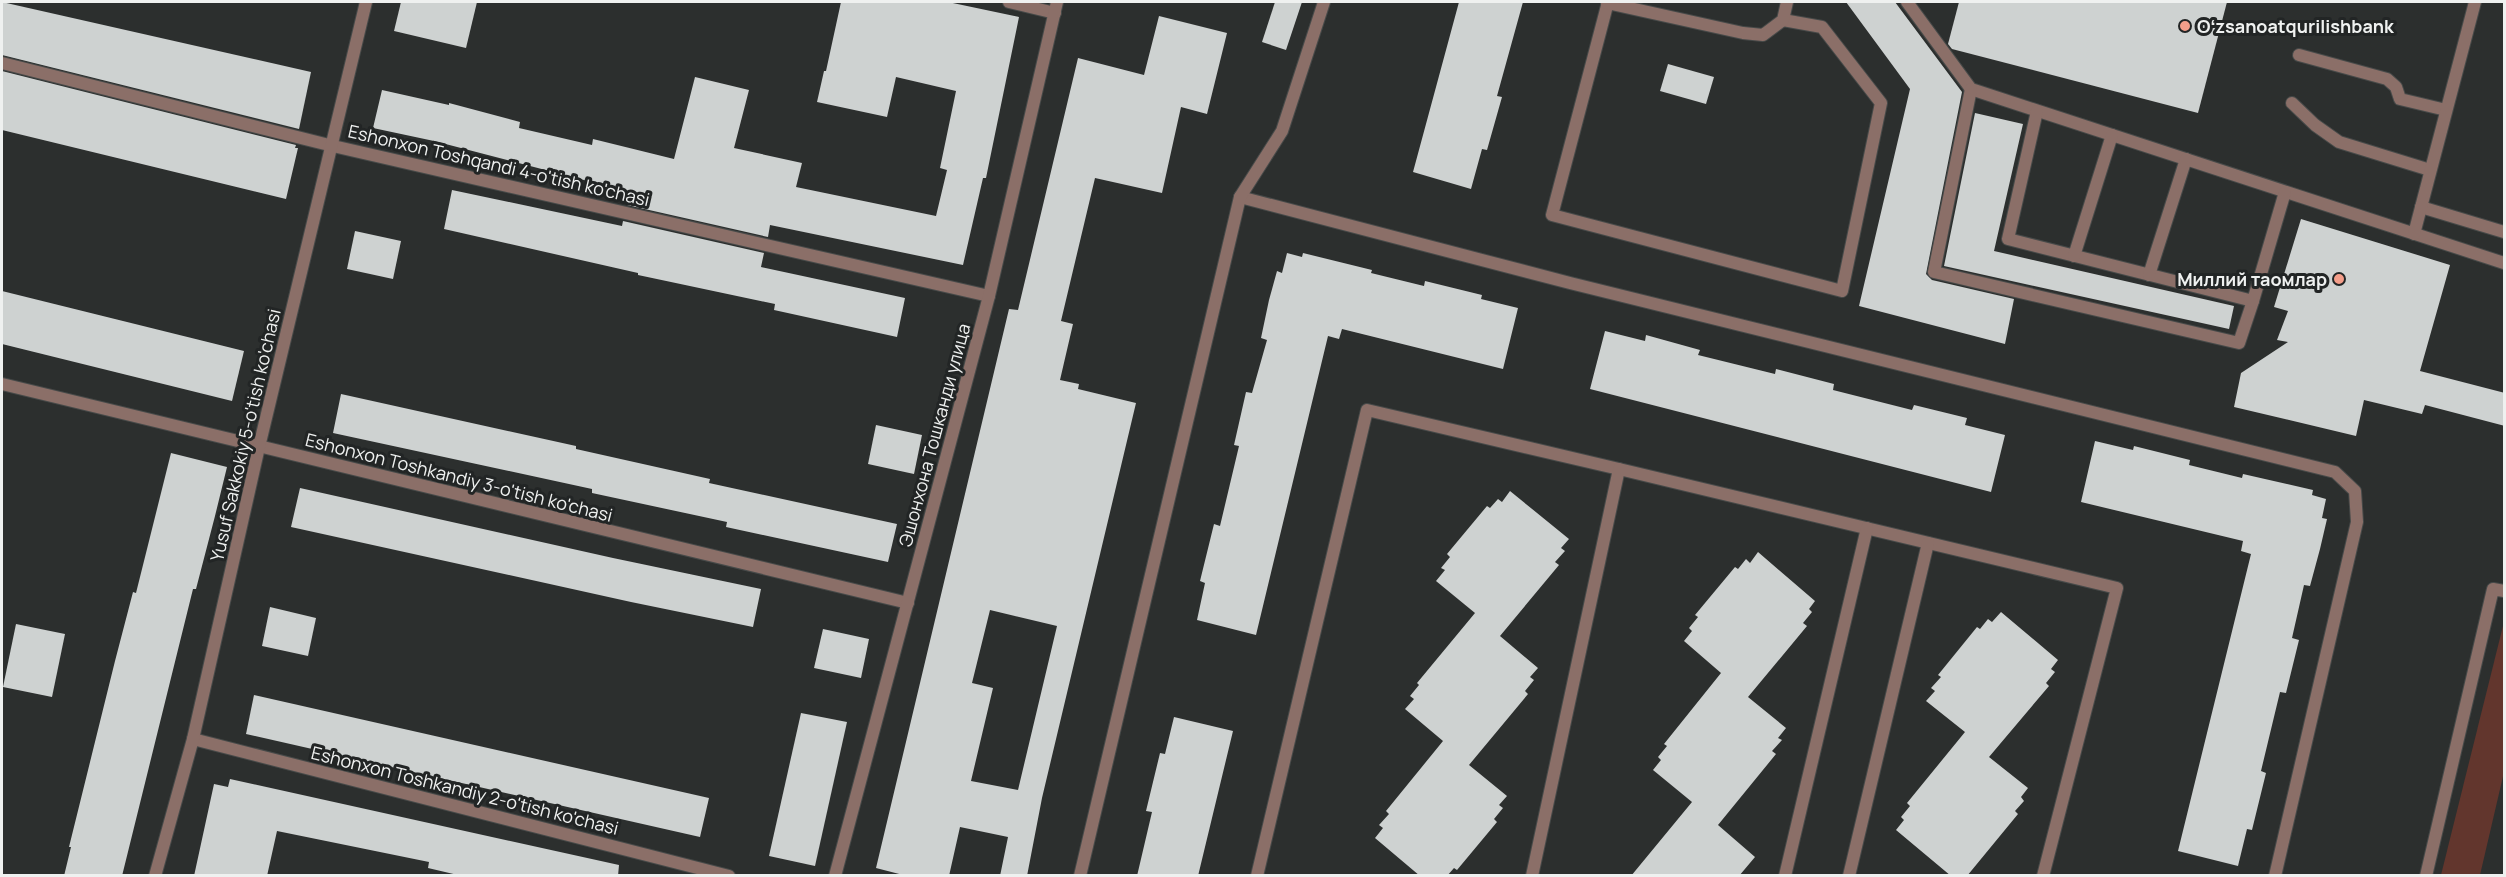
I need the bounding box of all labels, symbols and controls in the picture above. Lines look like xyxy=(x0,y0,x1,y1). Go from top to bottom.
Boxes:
place label: Oʻzsanoatqurilishbank xyxy=(2197,14,2395,38)
marker: Oʻzsanoatqurilishbank xyxy=(2178,19,2192,33)
street label: Eshonxon Toshqandi 4-o'tish ko'chasi xyxy=(346,119,652,211)
place label: Миллий таомлар xyxy=(2177,267,2327,291)
marker: Миллий таомлар xyxy=(2332,272,2346,286)
street label: Yusuf Sakkokiy 5-o'tish ko'chasi xyxy=(204,306,286,564)
street label: Эшонхона Тошканди улица xyxy=(893,321,975,549)
street label: Eshonxon Toshkandiy 3-o'tish ko'chasi xyxy=(303,427,615,527)
street label: Eshonxon Toshkandiy 2-o'tish ko'chasi xyxy=(309,740,621,840)

